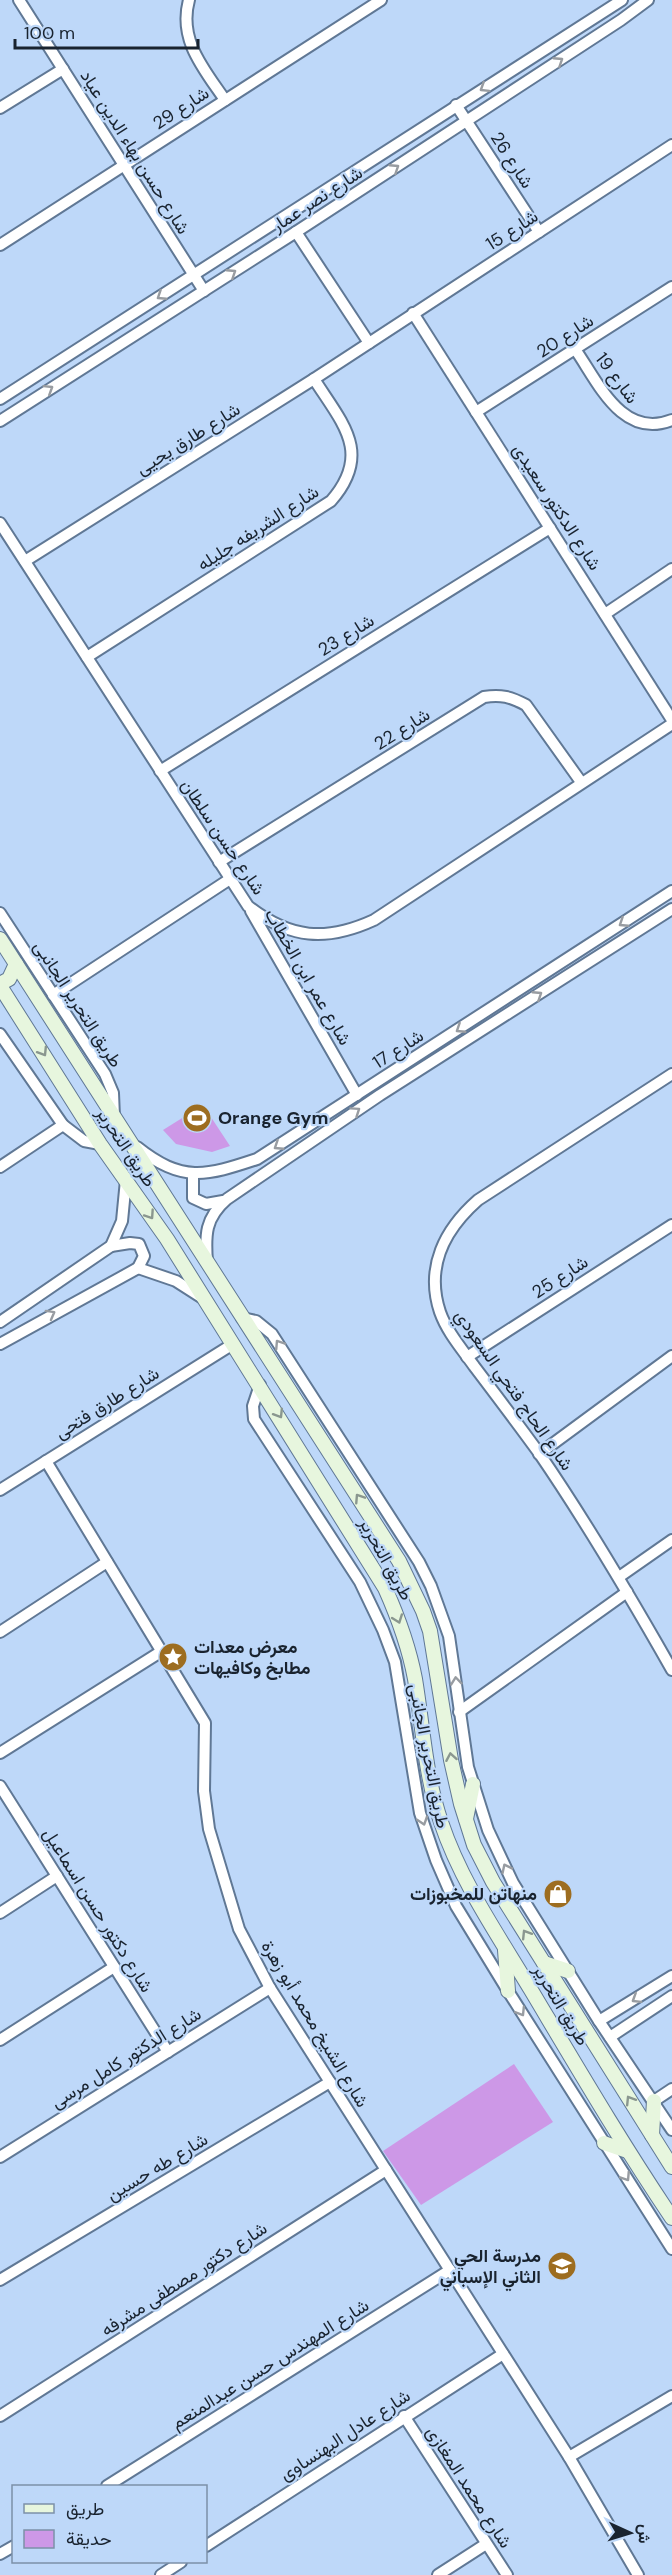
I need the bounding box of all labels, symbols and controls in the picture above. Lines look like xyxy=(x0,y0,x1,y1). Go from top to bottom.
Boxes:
scale bar xyxy=(15,12,198,50)
text: 100 m xyxy=(24,21,75,45)
one-way arrow xyxy=(552,57,563,68)
street label: شارع حسن بهاء الدين عياد xyxy=(75,65,195,239)
one-way arrow xyxy=(480,80,490,92)
street label: شارع 29 xyxy=(148,81,214,135)
street label: شارع 26 xyxy=(485,127,539,193)
street label: شارع نصر عمار xyxy=(266,161,367,238)
one-way arrow xyxy=(389,164,400,175)
street label: شارع 15 xyxy=(481,204,543,256)
one-way arrow xyxy=(225,270,236,281)
one-way arrow xyxy=(157,288,167,300)
street label: شارع 20 xyxy=(532,309,598,363)
street label: شارع 19 xyxy=(590,348,644,408)
one-way arrow xyxy=(43,385,53,397)
street label: شارع طارق يحيى xyxy=(131,397,245,481)
street label: شارع الدكتور سعيدى xyxy=(507,439,607,575)
street label: شارع الشريفه جليله xyxy=(193,480,323,576)
street label: شارع 23 xyxy=(313,608,379,662)
street label: شارع 22 xyxy=(369,702,435,756)
street label: شارع حسن سلطان xyxy=(175,774,271,900)
street label: شارع عمر ابن الخطاب xyxy=(259,904,357,1050)
one-way arrow xyxy=(619,916,630,927)
street label: طريق التحرير الجانبى xyxy=(28,936,128,1072)
one-way arrow xyxy=(531,992,542,1003)
one-way arrow xyxy=(455,1022,466,1033)
street label: شارع 17 xyxy=(368,1024,428,1074)
one-way arrow xyxy=(35,1046,46,1057)
street label: طريق التحرير xyxy=(90,1102,161,1192)
sports icon: Orange Gym xyxy=(181,1102,213,1134)
place label: Orange Gym xyxy=(218,1106,328,1130)
one-way arrow xyxy=(349,1108,360,1119)
one-way arrow xyxy=(274,1138,284,1150)
one-way arrow xyxy=(143,1209,154,1220)
street label: شارع 25 xyxy=(527,1250,593,1304)
street label: شارع الحاج فتحي السعودي xyxy=(447,1305,579,1477)
one-way arrow xyxy=(44,1310,55,1321)
one-way arrow xyxy=(275,1340,286,1351)
street label: شارع طارق فتحى xyxy=(50,1361,164,1445)
one-way arrow xyxy=(271,1408,283,1418)
one-way arrow xyxy=(354,1494,366,1504)
street label: طريق التحرير xyxy=(353,1512,419,1605)
one-way arrow xyxy=(390,1613,403,1624)
place label: معرض معدات مطابخ وكافيهات xyxy=(194,1635,311,1680)
place icon: معرض معدات مطابخ وكافيهات xyxy=(157,1641,189,1673)
one-way arrow xyxy=(450,1676,463,1685)
street label: طريق التحرير الجانبى xyxy=(403,1682,455,1830)
one-way arrow xyxy=(445,1752,457,1761)
one-way arrow xyxy=(416,1815,428,1826)
street label: شارع دكتور حسن اسماعيل xyxy=(38,1823,158,1997)
one-way arrow xyxy=(501,1863,513,1874)
shop icon: منهاتن للمخبوزات xyxy=(542,1878,574,1910)
place label: منهاتن للمخبوزات xyxy=(410,1882,537,1906)
one-way arrow xyxy=(522,1930,533,1941)
street label: شارع الشيخ محمد أبو زهرة xyxy=(256,1936,374,2112)
street label: طريق التحرير xyxy=(527,1959,595,2050)
one-way arrow xyxy=(631,1991,642,2002)
street label: شارع الدكتور كامل مرسى xyxy=(46,2002,206,2114)
one-way arrow xyxy=(514,2006,525,2017)
one-way arrow xyxy=(626,2095,637,2106)
street label: شارع طه حسين xyxy=(102,2127,212,2207)
one-way arrow xyxy=(618,2171,630,2181)
street label: شارع دكتور مصطفى مشرفه xyxy=(96,2216,272,2342)
place label: مدرسة الحي الثاني الإسباني xyxy=(440,2244,541,2292)
school or university icon: مدرسة الحي الثاني الإسباني xyxy=(546,2250,578,2282)
street label: شارع المهندس حسن عبدالمنعم xyxy=(167,2293,373,2435)
street label: شارع عادل البهنساوى xyxy=(275,2384,415,2486)
street label: شارع محمد المغازى xyxy=(421,2421,517,2553)
legend xyxy=(12,2485,207,2563)
text: طريق xyxy=(66,2497,104,2521)
north arrow xyxy=(600,2503,660,2563)
text: ش xyxy=(633,2524,656,2544)
text: حديقة xyxy=(66,2527,112,2551)

